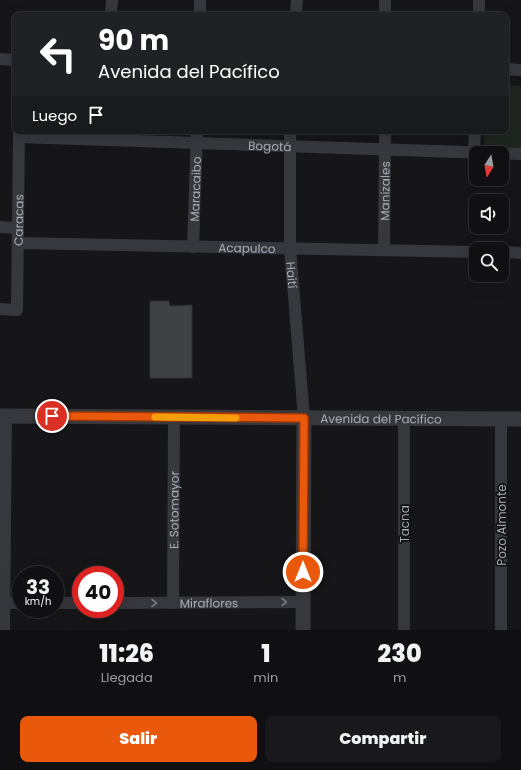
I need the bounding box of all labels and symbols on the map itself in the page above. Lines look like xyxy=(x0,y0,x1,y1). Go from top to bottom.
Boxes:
street label: Bogotá xyxy=(248,136,292,155)
north arrow xyxy=(469,146,509,186)
street label: Maracaibo xyxy=(185,156,205,222)
street label: Manizales xyxy=(376,161,393,221)
street label: Caracas xyxy=(9,194,27,246)
street label: Acapulco xyxy=(218,238,276,257)
street label: Haití xyxy=(283,261,302,289)
pin xyxy=(35,399,69,433)
street label: Avenida del Pacífico xyxy=(320,409,442,427)
street label: E. Sotomayor xyxy=(165,470,182,549)
street label: Pozo Almonte xyxy=(493,484,510,566)
street label: Tacna xyxy=(396,505,413,543)
position arrow xyxy=(282,551,324,593)
speed limit sign: 40 xyxy=(72,566,124,618)
street label: Miraflores xyxy=(180,594,238,611)
one-way arrow xyxy=(281,598,287,606)
one-way arrow xyxy=(151,599,157,607)

